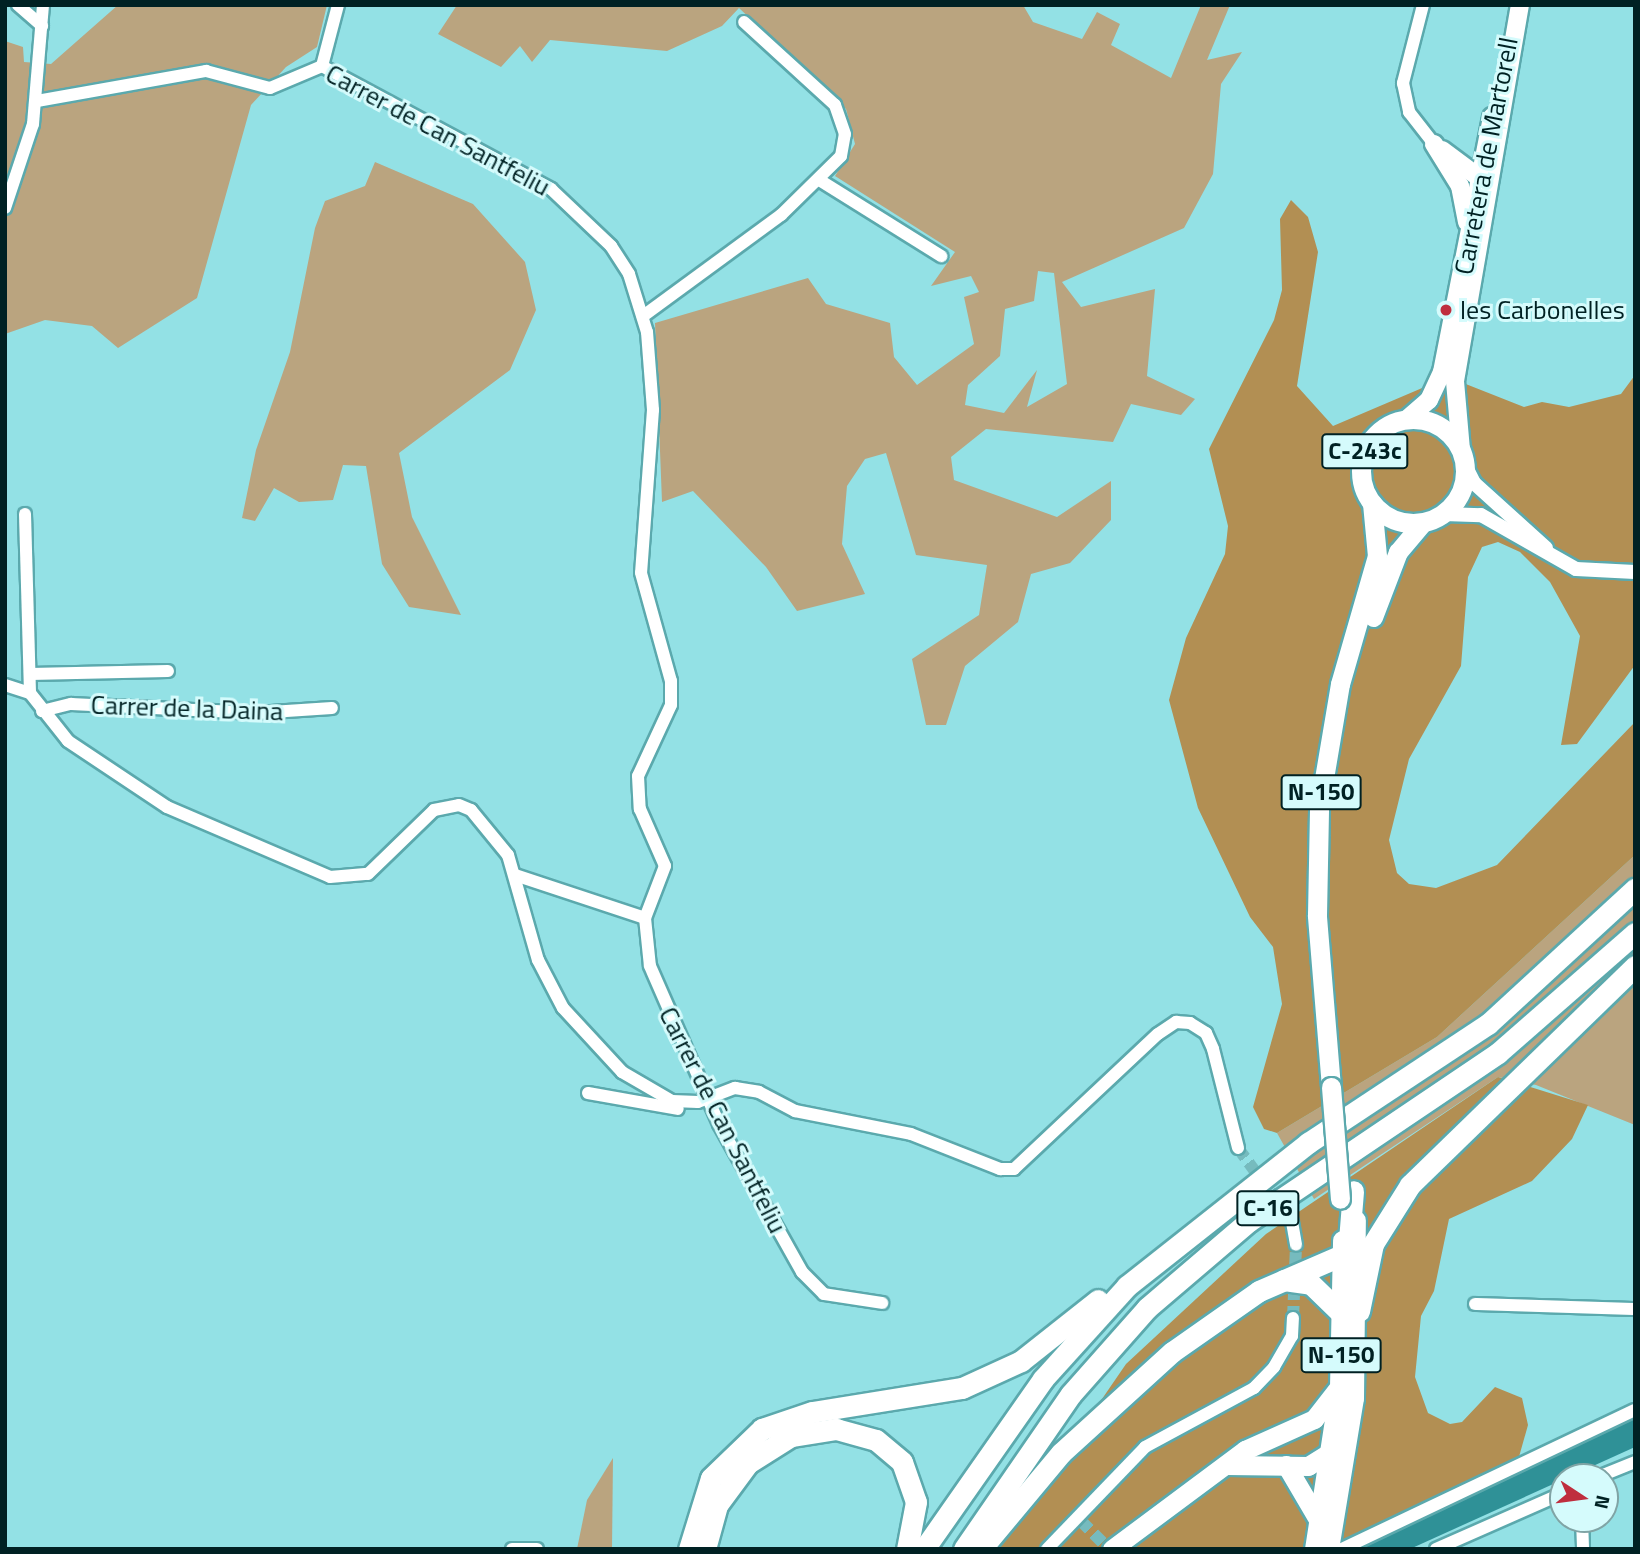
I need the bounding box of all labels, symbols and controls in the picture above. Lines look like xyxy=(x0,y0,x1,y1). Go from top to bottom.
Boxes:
street label: Carretera de Martorell xyxy=(1448,35,1524,277)
street label: Carrer de Can Santfeliu xyxy=(321,58,555,202)
place label: les Carbonelles xyxy=(1460,294,1625,326)
marker: les Carbonelles xyxy=(1438,302,1454,318)
road number: C-243c xyxy=(1321,430,1409,472)
street label: Carrer de la Daina xyxy=(90,689,284,727)
road number: N-150 xyxy=(1279,772,1363,812)
street label: Carrer de Can Santfeliu xyxy=(653,1002,793,1238)
road number: C-16 xyxy=(1235,1188,1301,1228)
road number: N-150 xyxy=(1299,1335,1383,1376)
north arrow xyxy=(1549,1463,1619,1533)
text: N xyxy=(1587,1493,1619,1512)

